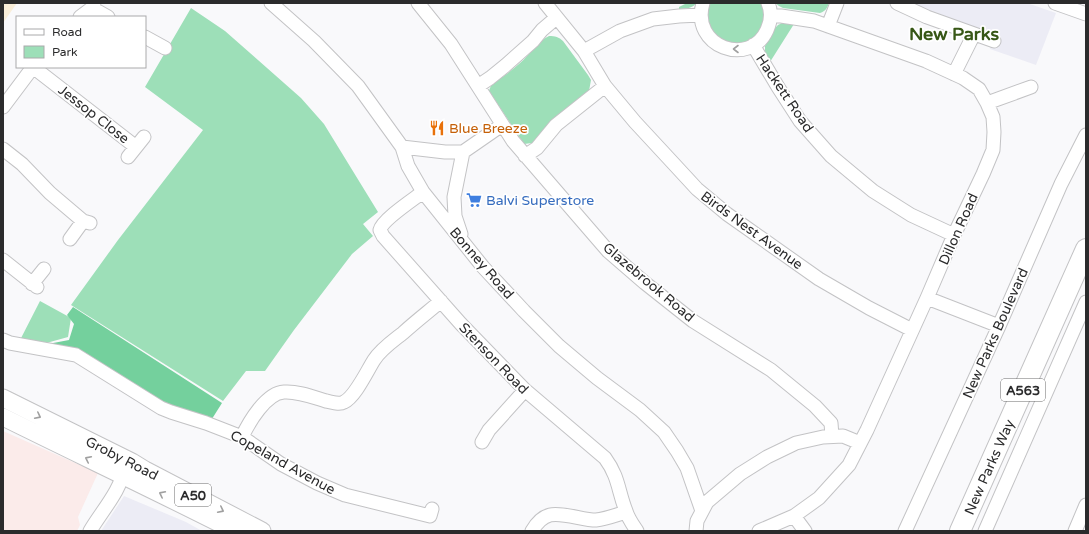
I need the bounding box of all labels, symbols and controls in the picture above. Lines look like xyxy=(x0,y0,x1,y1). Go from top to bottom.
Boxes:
legend xyxy=(16,16,146,68)
district label: New Parks xyxy=(909,23,999,45)
text: Road xyxy=(52,25,82,39)
text: Park xyxy=(52,45,78,59)
one-way arrow xyxy=(733,45,739,53)
street label: Hackett Road xyxy=(752,51,817,136)
street label: Jessop Close xyxy=(55,81,133,147)
restaurant icon: Blue Breeze xyxy=(428,119,446,137)
place label: Blue Breeze xyxy=(449,120,528,137)
street label: Birds Nest Avenue xyxy=(697,188,806,273)
supermarket icon: Balvi Superstore xyxy=(465,191,483,209)
street label: Dillon Road xyxy=(935,191,982,268)
place label: Balvi Superstore xyxy=(486,192,594,209)
street label: Bonney Road xyxy=(446,224,517,303)
street label: Glazebrook Road xyxy=(599,239,698,326)
street label: New Parks Boulevard xyxy=(959,265,1032,401)
street label: Stenson Road xyxy=(455,319,532,398)
road number: A563 xyxy=(1001,379,1045,401)
one-way arrow xyxy=(34,411,41,419)
street label: New Parks Way xyxy=(961,416,1018,518)
street label: Copeland Avenue xyxy=(227,427,338,498)
street label: Groby Road xyxy=(83,433,161,484)
one-way arrow xyxy=(85,456,92,464)
road number: A50 xyxy=(175,484,211,506)
one-way arrow xyxy=(159,491,167,499)
one-way arrow xyxy=(217,505,224,513)

